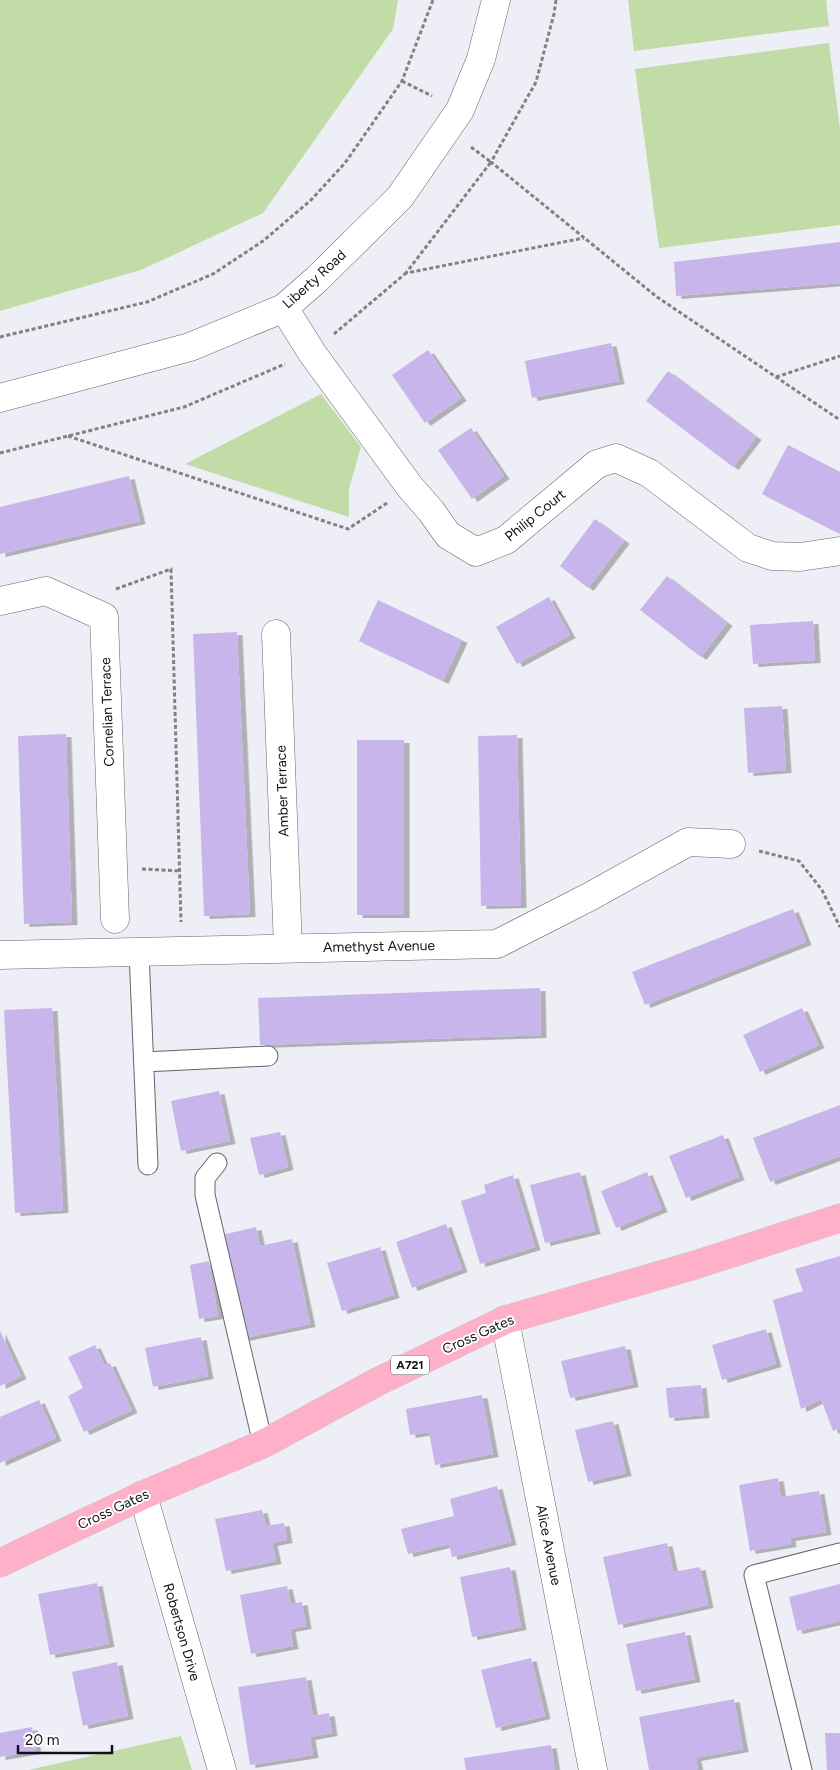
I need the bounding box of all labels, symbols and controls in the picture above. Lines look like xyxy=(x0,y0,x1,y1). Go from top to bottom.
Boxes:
street label: Liberty Road xyxy=(279,246,350,312)
street label: Philip Court xyxy=(501,486,569,545)
street label: Cornelian Terrace xyxy=(97,657,118,767)
street label: Amber Terrace xyxy=(272,744,293,837)
street label: Amethyst Avenue xyxy=(323,937,436,956)
street label: Cross Gates xyxy=(440,1311,517,1358)
road number: A721 xyxy=(391,1356,429,1374)
street label: Cross Gates xyxy=(75,1486,152,1533)
street label: Alice Avenue xyxy=(532,1503,565,1587)
street label: Robertson Drive xyxy=(159,1581,204,1683)
scale bar xyxy=(18,1722,111,1754)
text: 20 m xyxy=(25,1731,59,1749)

